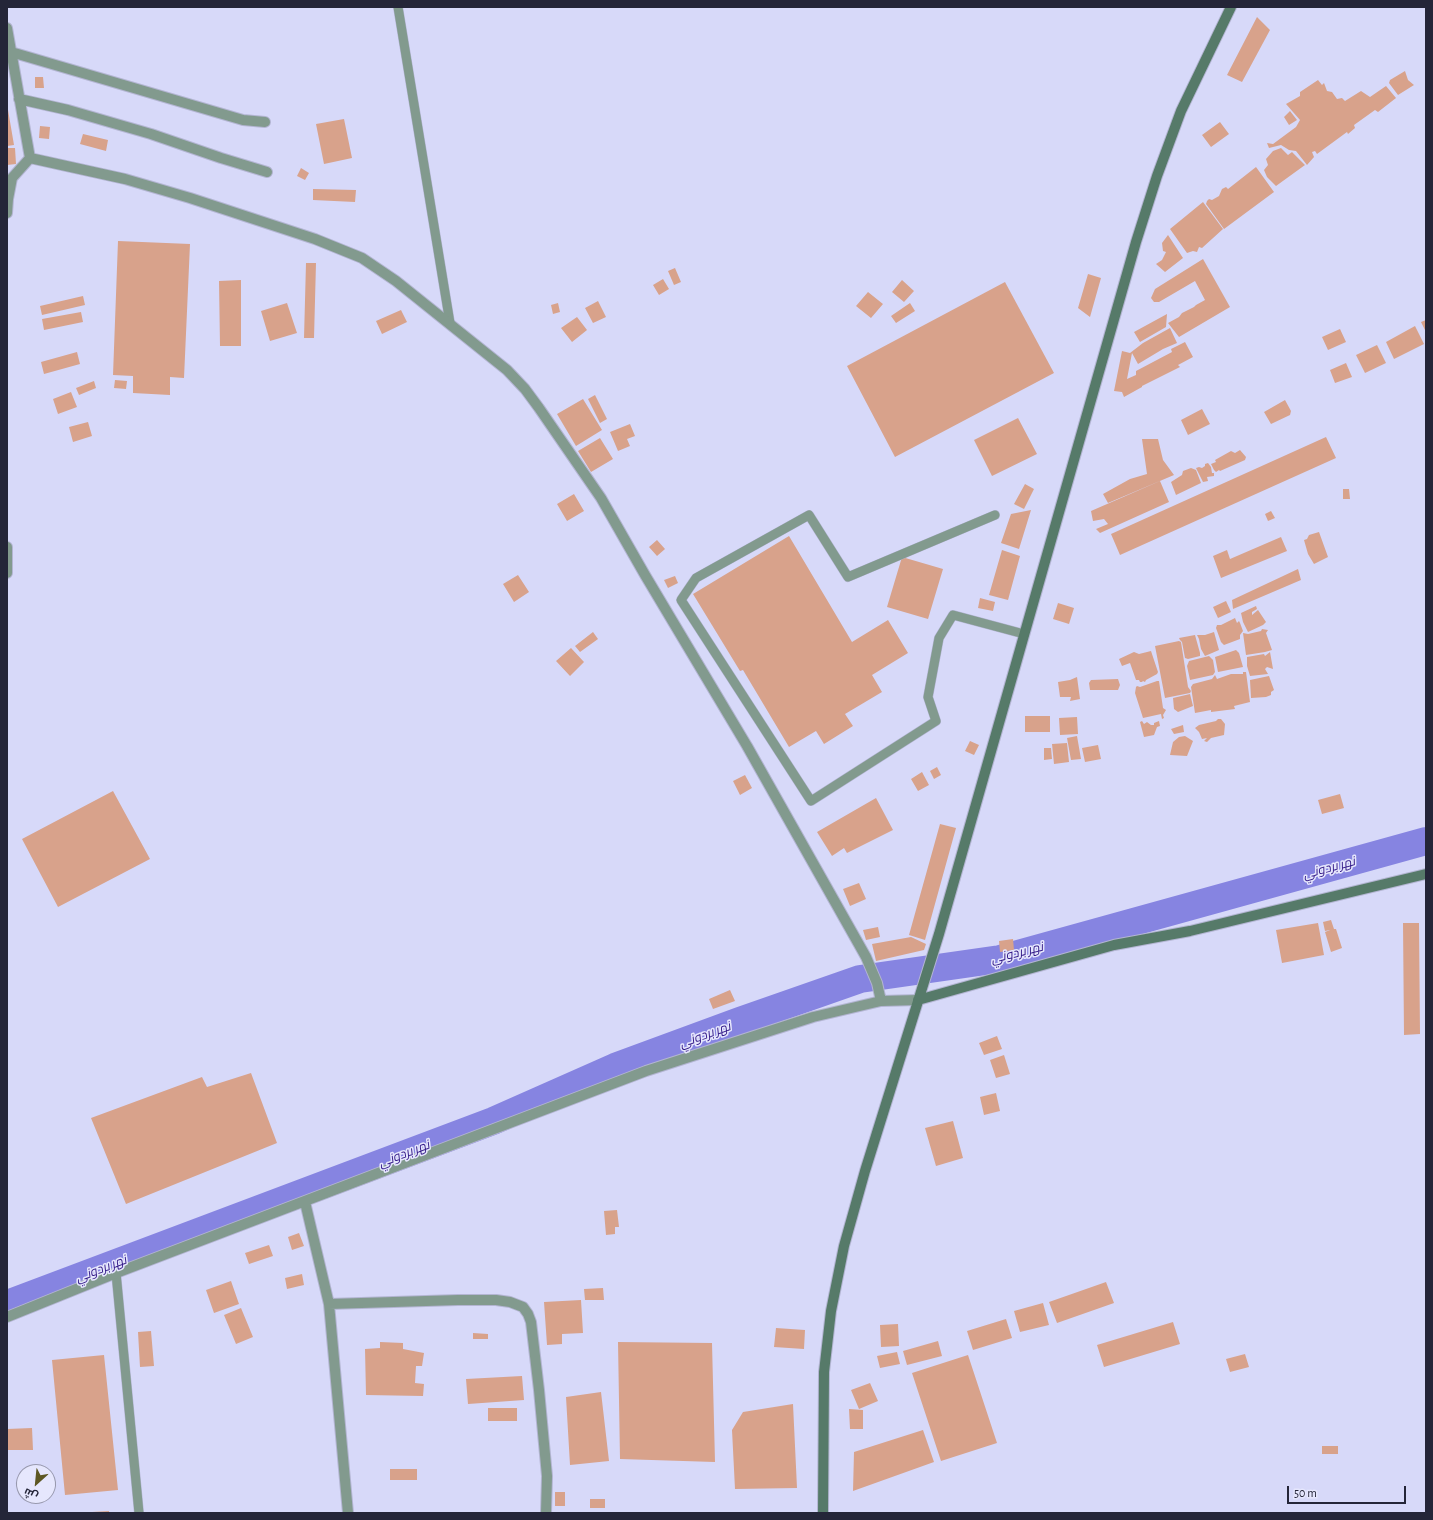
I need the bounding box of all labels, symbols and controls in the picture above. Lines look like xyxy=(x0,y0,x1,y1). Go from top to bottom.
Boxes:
water label: نهر بردوني xyxy=(1301,854,1357,882)
water label: نهر بردوني xyxy=(989,939,1045,967)
water label: نهر بردوني xyxy=(677,1019,733,1051)
water label: نهر بردوني xyxy=(376,1137,432,1171)
water label: نهر بردوني xyxy=(73,1252,129,1286)
north arrow xyxy=(16,1464,56,1504)
scale bar xyxy=(1289,1478,1408,1504)
text: ش xyxy=(22,1486,40,1502)
text: 50 m xyxy=(1294,1487,1317,1499)

